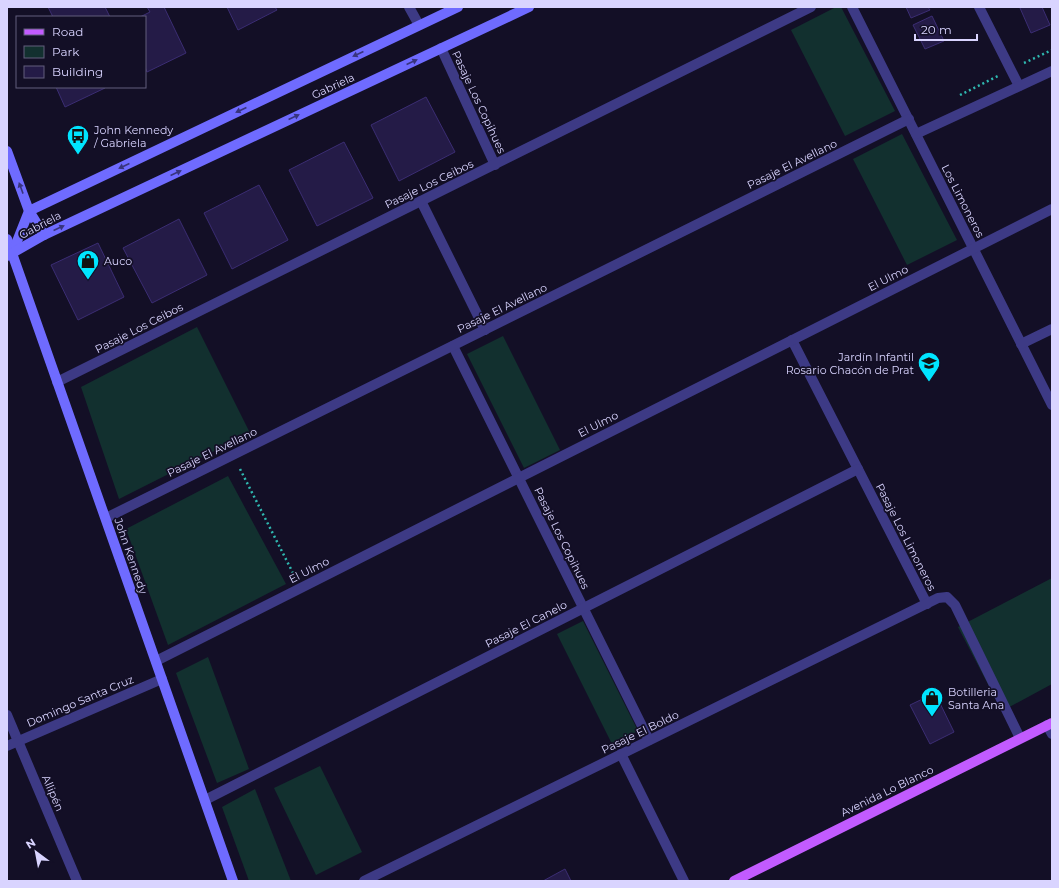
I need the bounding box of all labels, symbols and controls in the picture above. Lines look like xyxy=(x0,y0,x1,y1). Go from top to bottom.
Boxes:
legend xyxy=(16,16,146,88)
scale bar xyxy=(915,16,977,42)
text: 20 m xyxy=(921,22,952,37)
text: Road xyxy=(52,24,83,39)
text: Park xyxy=(52,44,80,59)
street label: Pasaje Los Copihues xyxy=(449,48,509,156)
one-way arrow xyxy=(353,51,364,57)
one-way arrow xyxy=(406,59,417,65)
text: Building xyxy=(52,64,103,79)
street label: Gabriela xyxy=(309,70,357,102)
one-way arrow xyxy=(235,107,247,113)
one-way arrow xyxy=(288,114,300,120)
bus stop icon: John Kennedy / Gabriela xyxy=(65,123,91,156)
place label: John Kennedy / Gabriela xyxy=(93,123,173,150)
street label: Pasaje El Avellano xyxy=(745,136,839,192)
street label: Pasaje Los Ceibos xyxy=(382,156,476,212)
street label: Los Limoneros xyxy=(939,162,988,240)
one-way arrow xyxy=(118,163,129,169)
one-way arrow xyxy=(171,170,182,176)
one-way arrow xyxy=(17,181,23,193)
street label: Gabriela xyxy=(16,208,64,242)
one-way arrow xyxy=(53,225,64,231)
shop icon: Auco xyxy=(75,248,101,281)
place label: Auco xyxy=(104,254,132,268)
street label: El Ulmo xyxy=(865,262,911,294)
street label: Pasaje El Avellano xyxy=(455,280,549,336)
street label: Pasaje Los Ceibos xyxy=(93,299,186,356)
place label: Jardín Infantil Rosario Chacón de Prat xyxy=(786,350,915,377)
school or university icon: Jardín Infantil Rosario Chacón de Prat xyxy=(916,350,942,383)
street label: El Ulmo xyxy=(575,408,621,440)
street label: Pasaje El Avellano xyxy=(165,424,259,480)
street label: Pasaje Los Limoneros xyxy=(873,481,939,594)
street label: Pasaje Los Copihues xyxy=(531,485,593,592)
street label: John Kennedy xyxy=(111,515,151,596)
street label: El Ulmo xyxy=(286,554,332,586)
street label: Pasaje El Canelo xyxy=(483,597,569,651)
street label: Domingo Santa Cruz xyxy=(24,672,136,730)
shop icon: Botilleria Santa Ana xyxy=(919,685,945,718)
place label: Botilleria Santa Ana xyxy=(948,685,1004,712)
street label: Pasaje El Boldo xyxy=(599,707,681,757)
street label: Avenida Lo Blanco xyxy=(838,762,936,820)
street label: Allipén xyxy=(39,773,67,813)
north arrow xyxy=(16,832,56,872)
text: N xyxy=(23,835,38,852)

